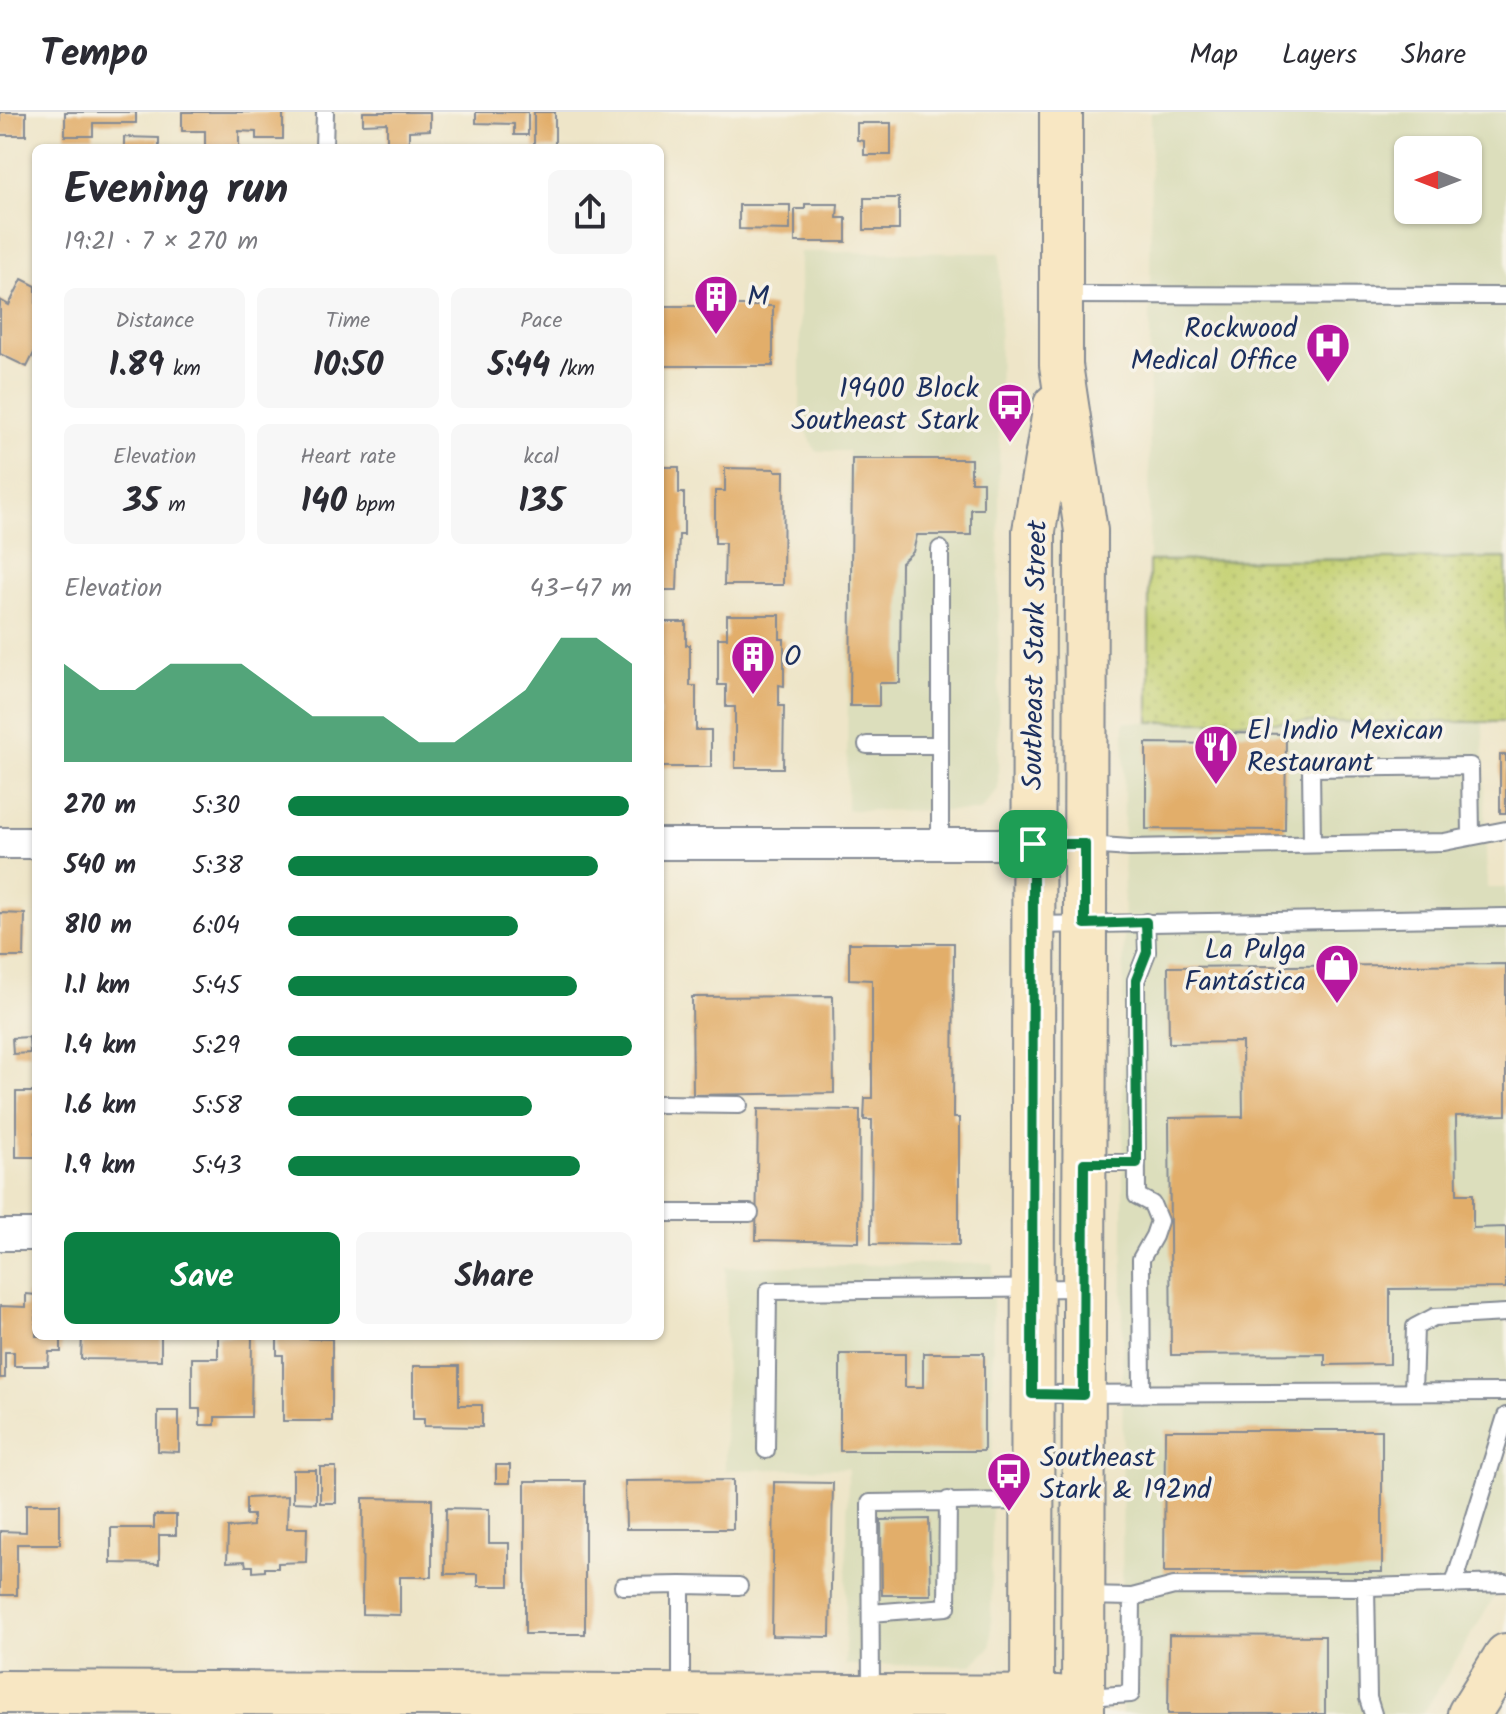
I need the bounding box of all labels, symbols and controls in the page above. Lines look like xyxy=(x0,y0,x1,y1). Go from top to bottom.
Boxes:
text: Tempo xyxy=(40,25,148,85)
text: Map xyxy=(1189,33,1238,78)
text: Layers xyxy=(1282,33,1357,78)
text: Share xyxy=(1401,33,1466,78)
north arrow xyxy=(1394,136,1482,224)
map controls xyxy=(1394,136,1482,224)
text: Evening run xyxy=(64,156,288,226)
button: share xyxy=(548,170,632,254)
text: 19:21 · 7 × 270 m xyxy=(64,221,258,263)
building icon: M xyxy=(692,273,740,336)
place label: M xyxy=(747,275,769,320)
text: Distance xyxy=(115,304,194,339)
text: Time xyxy=(326,304,370,339)
text: Pace xyxy=(520,304,562,339)
place label: Rockwood Medical Office xyxy=(1130,307,1298,384)
hospital icon: Rockwood Medical Office xyxy=(1304,321,1352,384)
text: 1.89 xyxy=(109,339,164,393)
text: 10:50 xyxy=(313,339,383,393)
text: 5:44 xyxy=(488,339,550,393)
text: km xyxy=(164,352,201,387)
text: /km xyxy=(550,352,595,387)
place label: 19400 Block Southeast Stark xyxy=(791,367,980,444)
bus stop icon: 19400 Block Southeast Stark xyxy=(986,381,1034,444)
text: Elevation xyxy=(113,440,196,475)
text: Heart rate xyxy=(300,440,396,475)
text: kcal xyxy=(523,440,559,475)
text: 35 xyxy=(124,475,159,529)
text: 140 xyxy=(301,475,347,529)
text: 135 xyxy=(518,475,564,529)
text: m xyxy=(159,488,186,523)
text: bpm xyxy=(347,488,395,523)
street label: Southeast Stark Street xyxy=(1011,518,1061,790)
text: Elevation xyxy=(64,568,162,610)
text: 43–47 m xyxy=(530,568,632,610)
building icon: O xyxy=(729,633,777,696)
place label: O xyxy=(784,635,801,680)
place label: El Indio Mexican Restaurant xyxy=(1247,709,1443,786)
restaurant icon: El Indio Mexican Restaurant xyxy=(1192,723,1240,786)
text: 270 m xyxy=(64,785,136,827)
text: 5:30 xyxy=(192,785,240,827)
pin xyxy=(999,810,1067,878)
icon: arrive xyxy=(1011,822,1055,866)
text: 540 m xyxy=(64,845,136,887)
text: 5:38 xyxy=(192,845,243,887)
text: 810 m xyxy=(64,905,132,947)
text: 6:04 xyxy=(192,905,240,947)
place label: La Pulga Fantástica xyxy=(1184,928,1306,1005)
shop icon: La Pulga Fantástica xyxy=(1313,942,1361,1005)
text: 1.1 km xyxy=(64,965,130,1007)
text: 5:45 xyxy=(192,965,241,1007)
text: 1.4 km xyxy=(64,1025,136,1067)
text: 5:29 xyxy=(192,1025,240,1067)
text: 1.6 km xyxy=(64,1085,136,1127)
text: 5:58 xyxy=(192,1085,242,1127)
text: 1.9 km xyxy=(64,1145,135,1187)
text: 5:43 xyxy=(192,1145,242,1187)
button: Save xyxy=(64,1232,340,1324)
button: Share xyxy=(356,1232,632,1324)
place label: Southeast Stark & 192nd xyxy=(1040,1436,1212,1513)
bus stop icon: Southeast Stark & 192nd xyxy=(985,1450,1033,1513)

